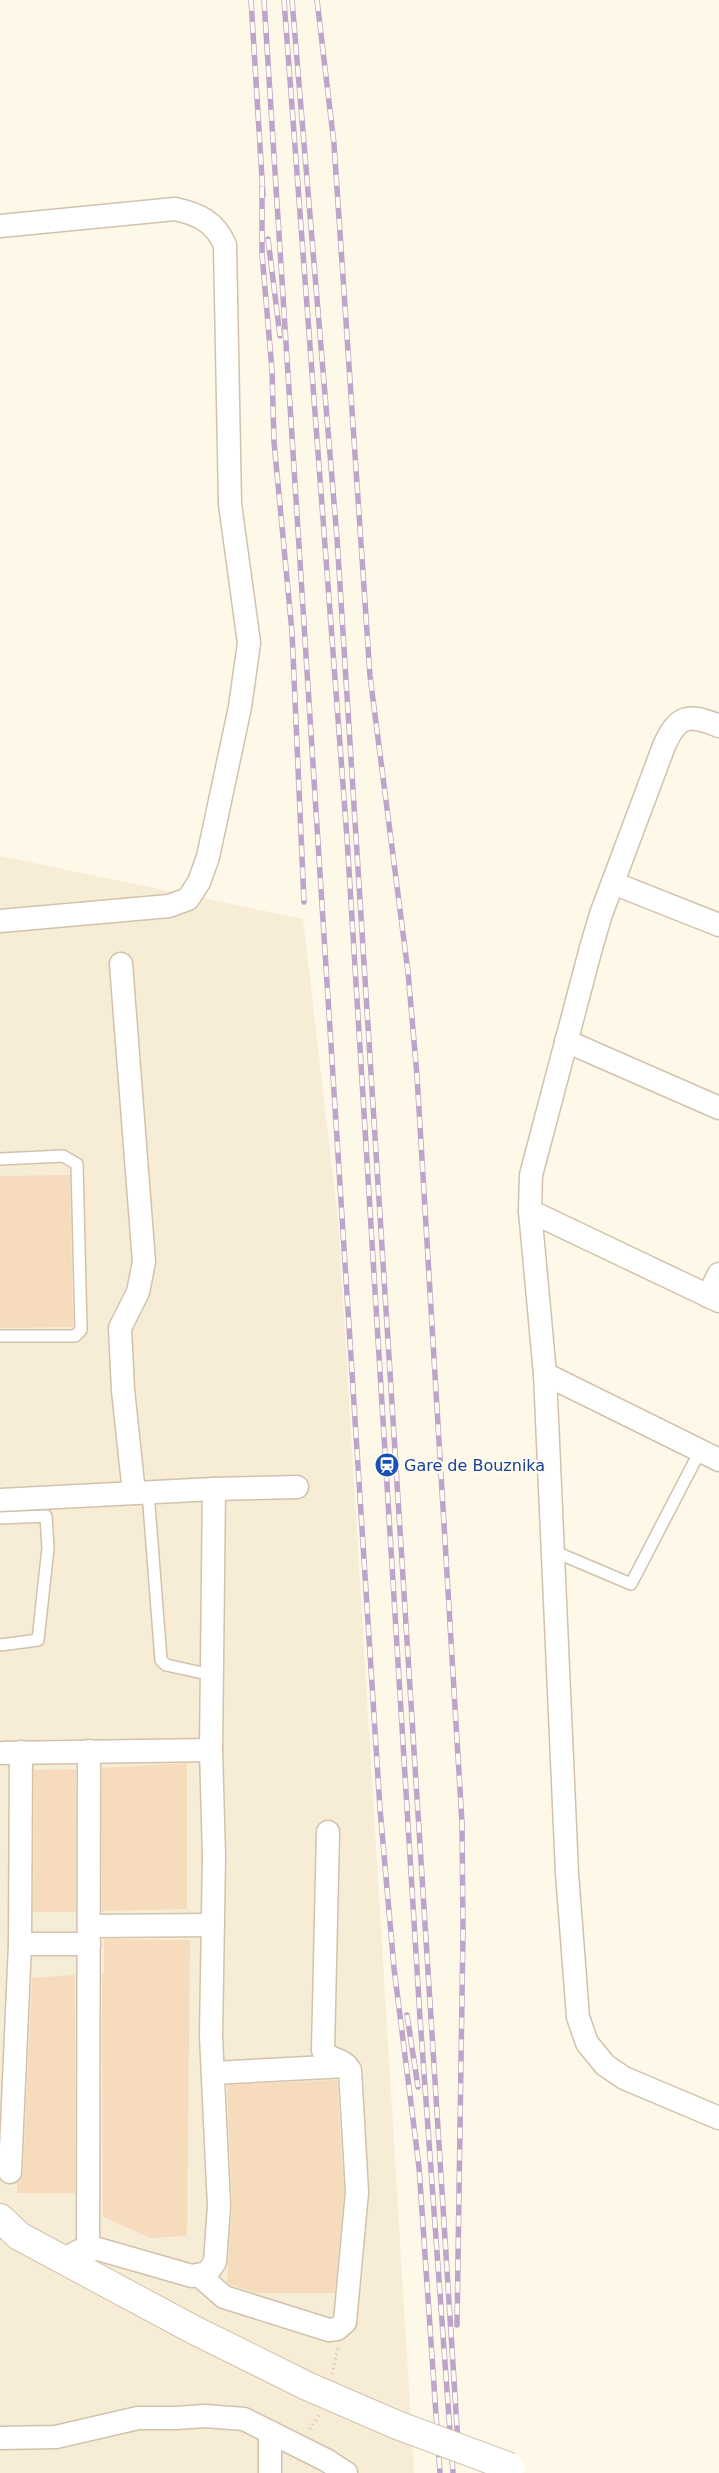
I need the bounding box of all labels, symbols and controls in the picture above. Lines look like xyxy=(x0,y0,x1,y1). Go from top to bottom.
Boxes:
station icon: Gare de Bouznika xyxy=(374,1452,400,1478)
place label: Gare de Bouznika xyxy=(404,1456,545,1475)

